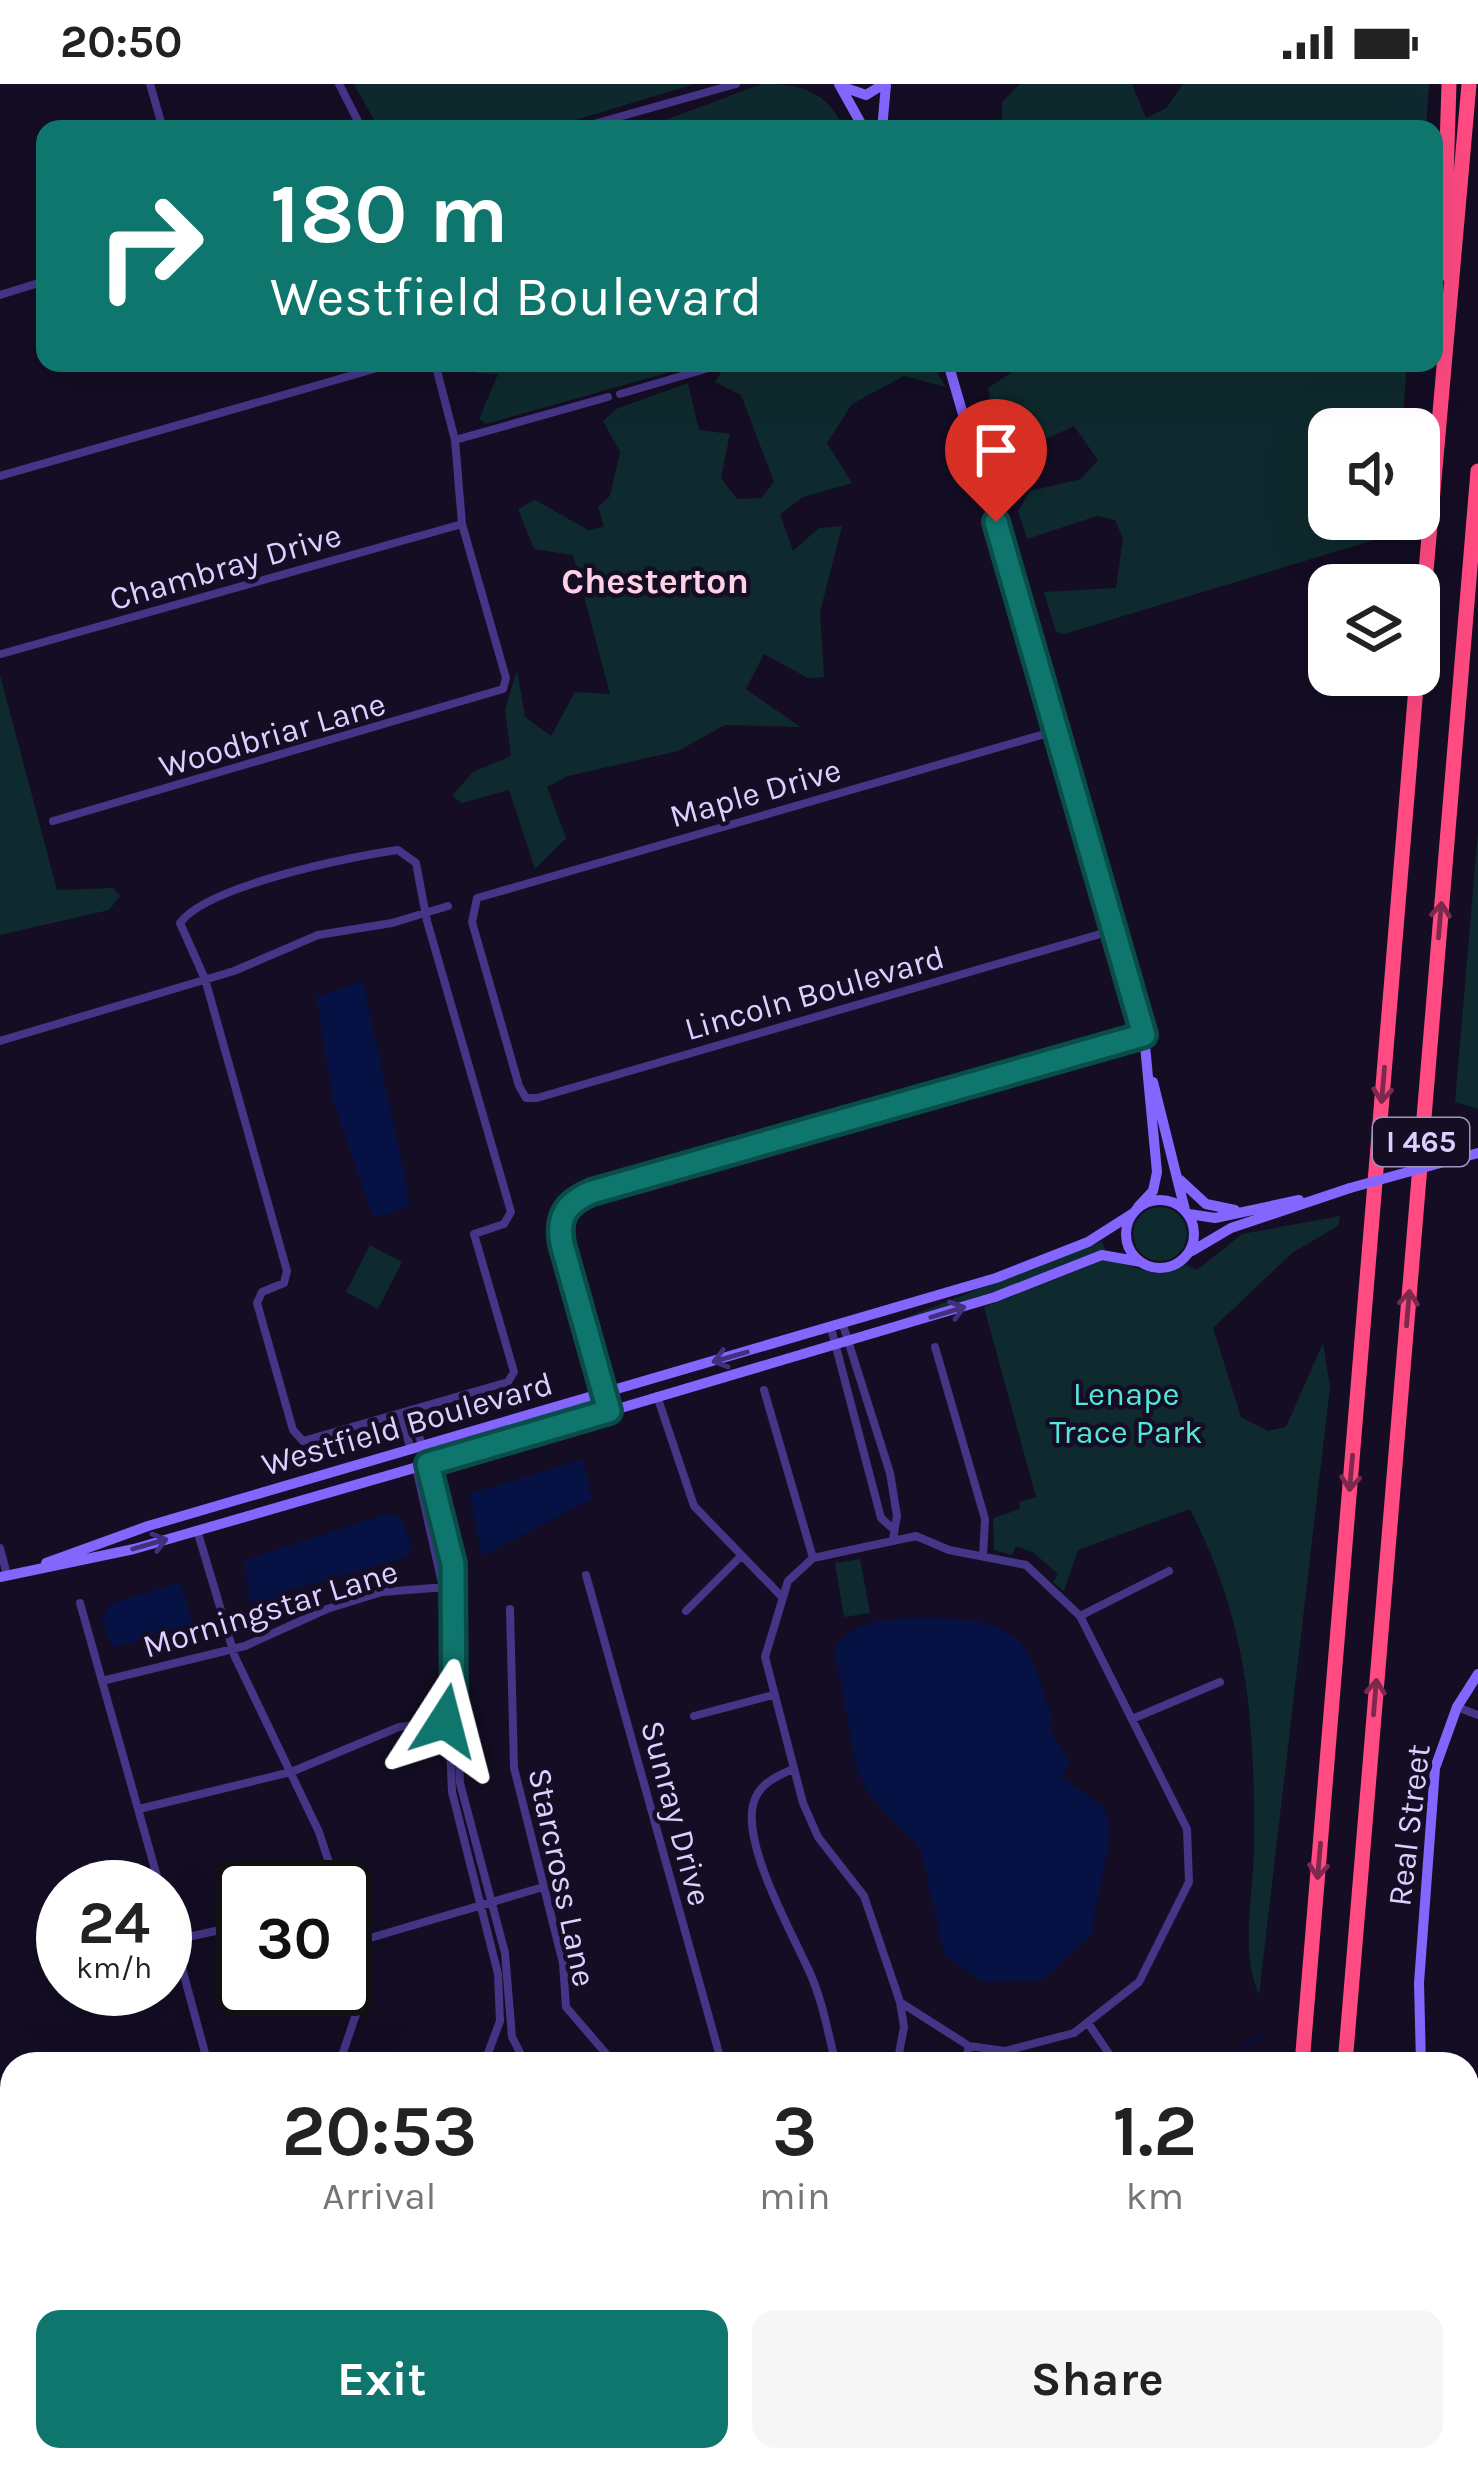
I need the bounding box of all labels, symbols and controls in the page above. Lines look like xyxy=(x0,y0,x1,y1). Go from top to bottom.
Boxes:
text: 20:50 xyxy=(60,16,182,68)
text: 180 m xyxy=(270,165,508,263)
icon: right xyxy=(72,168,228,324)
text: Westfield Boulevard xyxy=(270,265,762,329)
pin xyxy=(945,399,1047,522)
map controls xyxy=(1308,408,1440,696)
button: sound xyxy=(1308,408,1440,540)
icon: arrive xyxy=(963,417,1029,483)
street label: Chambray Drive xyxy=(105,516,345,618)
district label: Chesterton xyxy=(561,560,749,602)
button: layers xyxy=(1308,564,1440,696)
street label: Woodbriar Lane xyxy=(155,684,390,785)
street label: Maple Drive xyxy=(665,750,845,836)
one-way arrow xyxy=(1429,901,1452,940)
street label: Lincoln Boulevard xyxy=(680,938,948,1048)
one-way arrow xyxy=(1371,1065,1394,1104)
road number: I 465 xyxy=(1373,1118,1469,1166)
one-way arrow xyxy=(1396,1290,1419,1329)
one-way arrow xyxy=(928,1300,966,1322)
one-way arrow xyxy=(712,1347,750,1369)
street label: Westfield Boulevard xyxy=(257,1364,557,1484)
park label: Lenape Trace Park xyxy=(1050,1375,1202,1451)
one-way arrow xyxy=(1339,1453,1362,1492)
one-way arrow xyxy=(130,1532,168,1554)
street label: Morningstar Lane xyxy=(138,1552,402,1666)
position arrow xyxy=(382,1658,508,1784)
one-way arrow xyxy=(1364,1678,1387,1717)
street label: Sunray Drive xyxy=(633,1716,719,1910)
street label: Real Street xyxy=(1380,1742,1438,1908)
street label: Starcross Lane xyxy=(520,1764,604,1990)
one-way arrow xyxy=(1307,1841,1330,1880)
speed limit sign: 30 xyxy=(216,1860,372,2016)
text: 24 xyxy=(78,1888,150,1958)
text: km/h xyxy=(76,1950,152,1986)
text: 20:53 xyxy=(282,2089,477,2173)
text: 3 xyxy=(772,2089,817,2173)
text: 1.2 xyxy=(1112,2089,1197,2173)
text: Arrival xyxy=(322,2173,437,2219)
text: min xyxy=(759,2173,831,2219)
text: km xyxy=(1126,2173,1184,2219)
button: Exit xyxy=(36,2310,728,2448)
button: Share xyxy=(752,2310,1443,2448)

